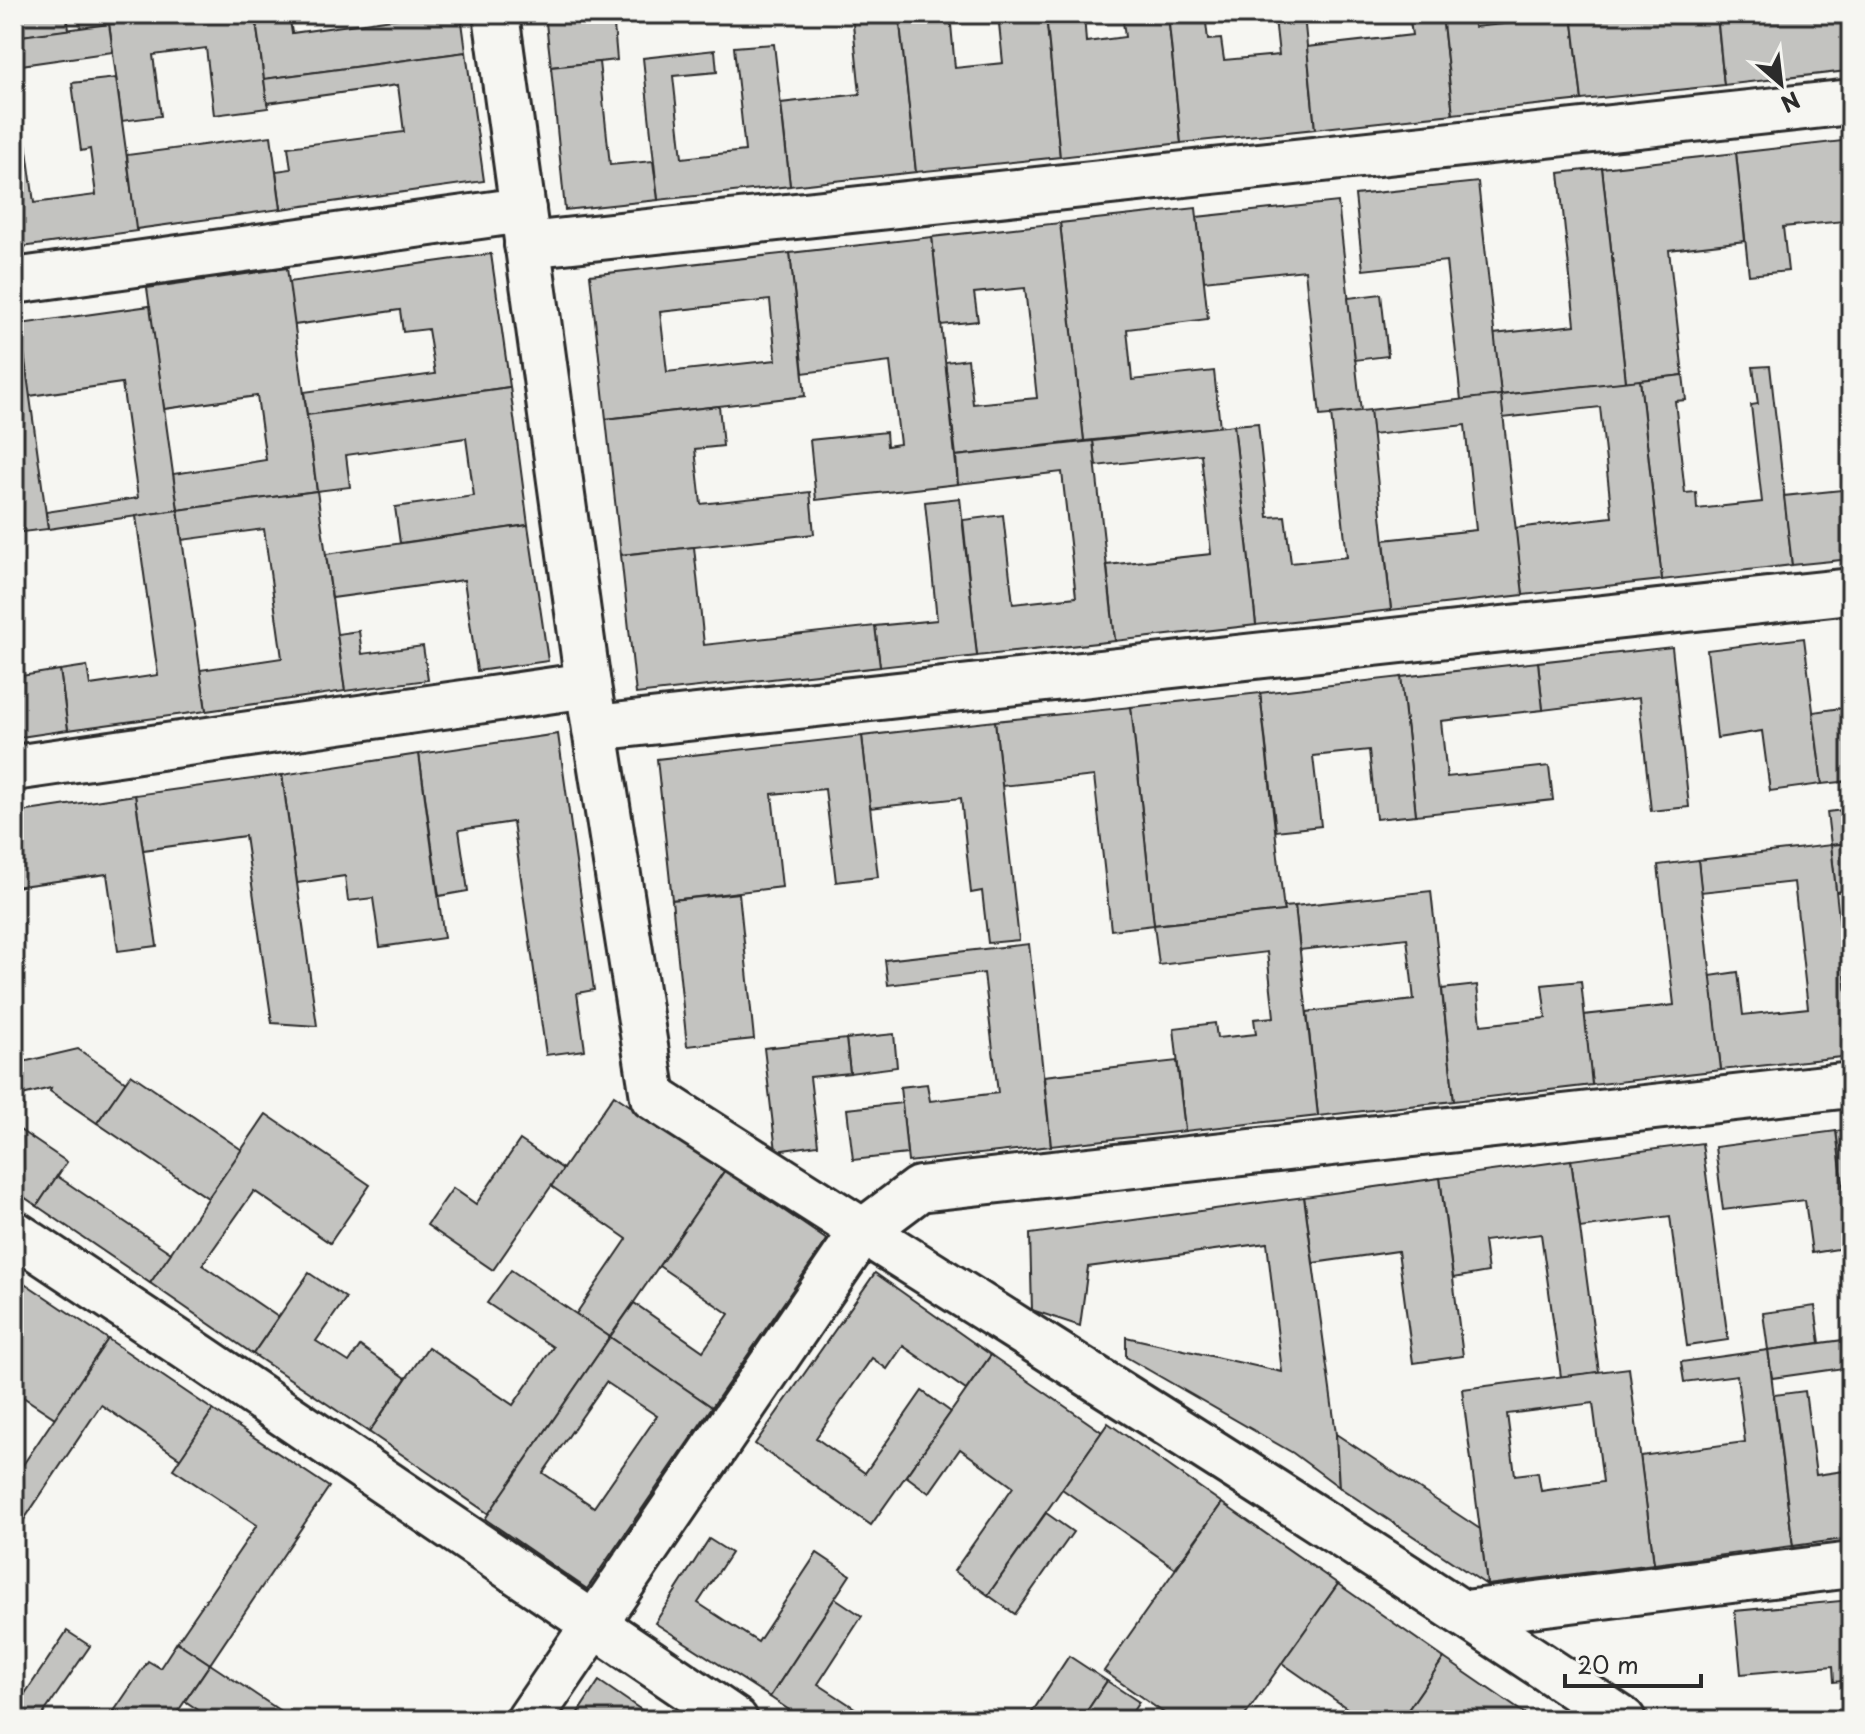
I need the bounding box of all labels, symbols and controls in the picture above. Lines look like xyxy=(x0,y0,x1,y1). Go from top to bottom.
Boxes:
north arrow xyxy=(1741,44,1821,124)
text: N xyxy=(1776,84,1807,122)
scale bar xyxy=(1565,1638,1701,1688)
text: 20 m xyxy=(1577,1646,1639,1682)

